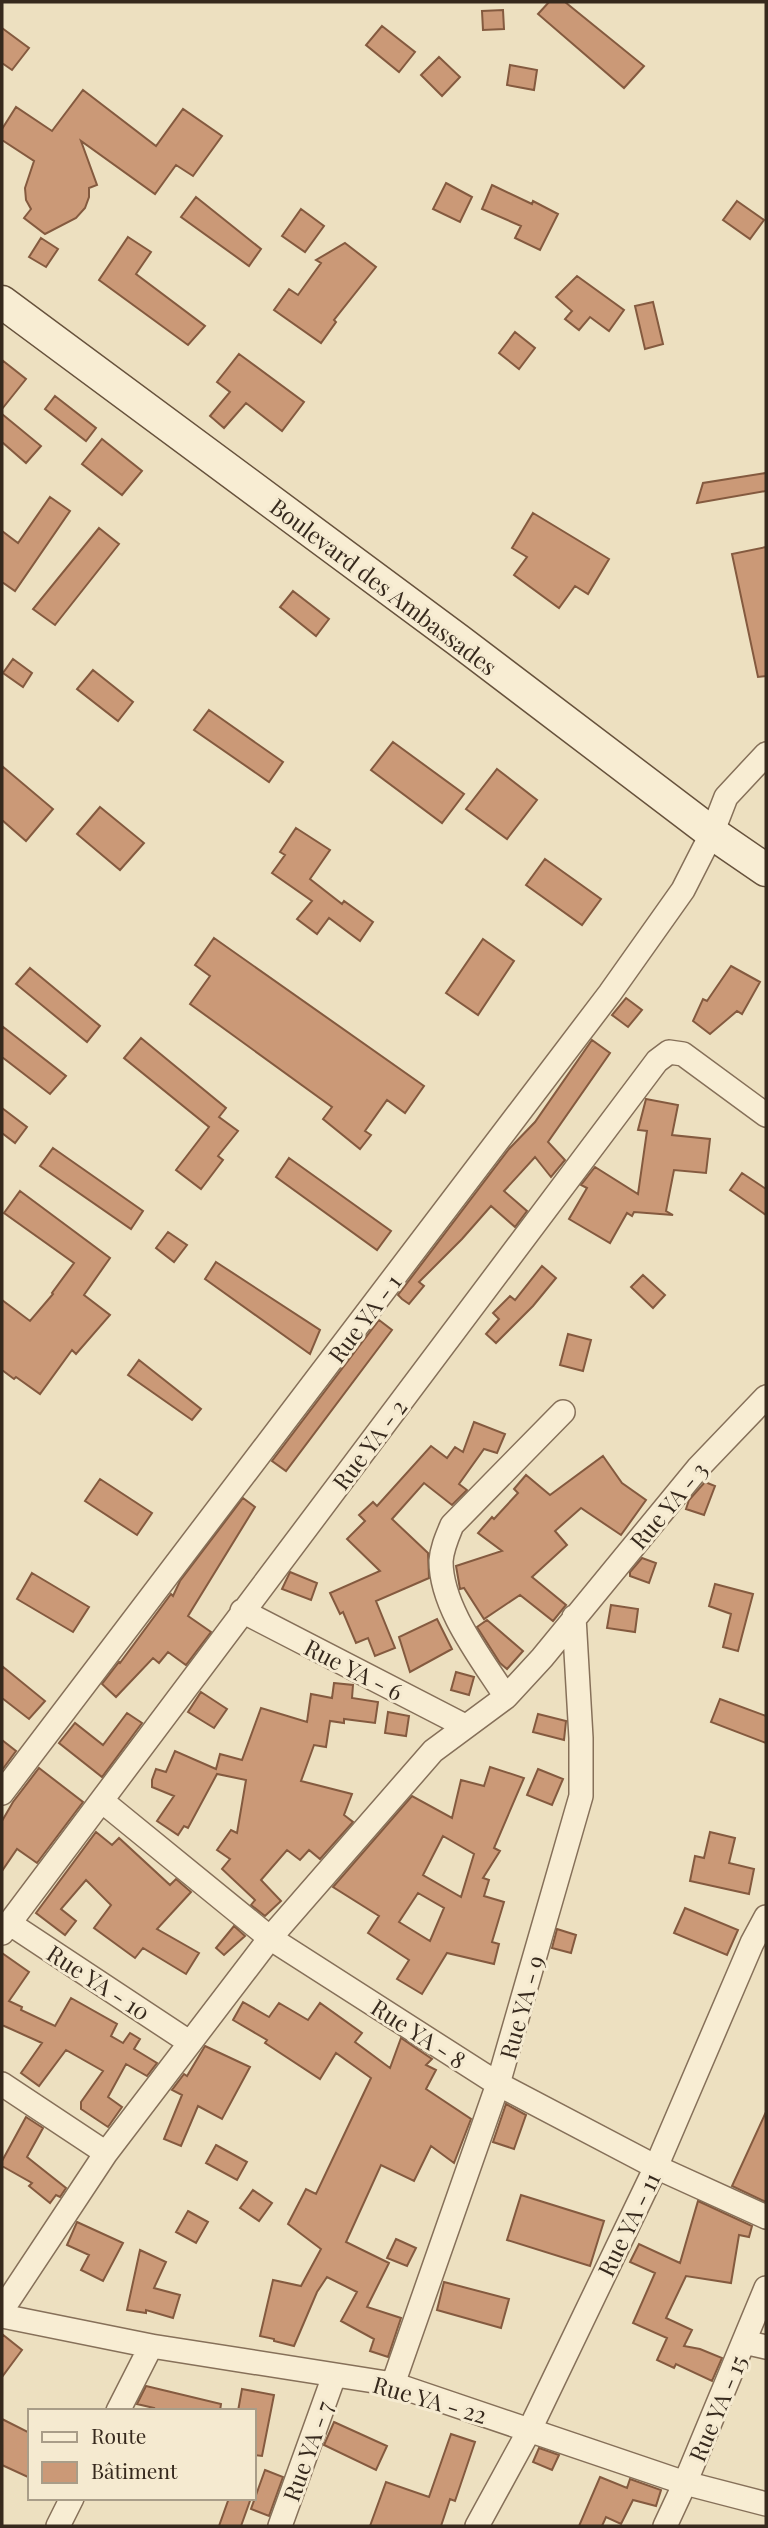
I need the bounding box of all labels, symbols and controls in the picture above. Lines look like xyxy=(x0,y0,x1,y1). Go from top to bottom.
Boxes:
street label: Boulevard des Ambassades xyxy=(264,490,504,682)
street label: Rue YA - 1 xyxy=(321,1267,408,1369)
street label: Rue YA - 2 xyxy=(325,1392,413,1496)
street label: Rue YA - 3 xyxy=(622,1455,714,1555)
street label: Rue YA - 6 xyxy=(299,1631,409,1707)
street label: Rue YA - 10 xyxy=(41,1937,157,2027)
street label: Rue YA - 9 xyxy=(491,1952,551,2062)
street label: Rue YA - 8 xyxy=(366,1991,472,2075)
street label: Rue YA - 11 xyxy=(590,2167,667,2281)
street label: Rue YA - 15 xyxy=(681,2350,753,2466)
street label: Rue YA - 22 xyxy=(370,2368,490,2430)
street label: Rue YA - 7 xyxy=(275,2396,340,2505)
legend xyxy=(28,2409,256,2500)
text: Route xyxy=(91,2421,146,2449)
text: Bâtiment xyxy=(91,2456,178,2484)

